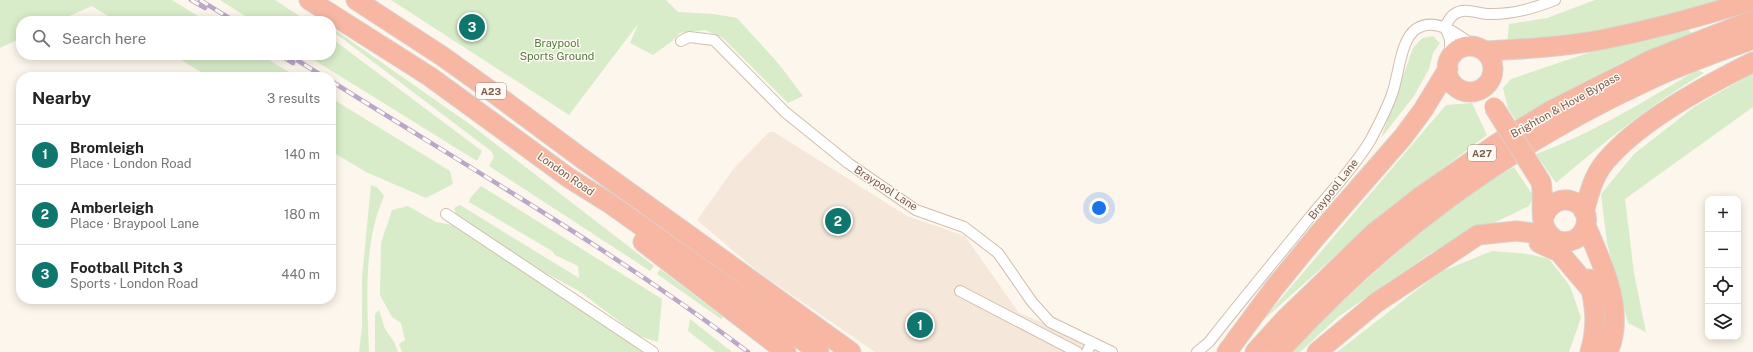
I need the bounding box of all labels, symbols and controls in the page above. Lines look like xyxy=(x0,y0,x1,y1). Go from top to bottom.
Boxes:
pin: 3 xyxy=(459,12,485,42)
search box xyxy=(16,16,336,60)
icon: search xyxy=(30,27,52,49)
text: Search here xyxy=(62,30,146,47)
park label: Braypool Sports Ground xyxy=(520,37,594,62)
street label: Brighton & Hove Bypass xyxy=(1508,70,1622,140)
road number: A23 xyxy=(476,83,506,99)
text: Nearby xyxy=(32,88,91,108)
text: 3 results xyxy=(267,91,320,106)
text: Bromleigh xyxy=(70,139,144,156)
road number: A27 xyxy=(1468,145,1496,161)
text: 1 xyxy=(42,147,48,162)
text: 140 m xyxy=(284,147,320,162)
street label: London Road xyxy=(535,150,597,198)
text: Place · London Road xyxy=(70,156,192,171)
street label: Braypool Lane xyxy=(1306,157,1360,221)
street label: Braypool Lane xyxy=(852,163,920,213)
map controls xyxy=(1705,196,1741,340)
button: + xyxy=(1705,196,1741,232)
your location xyxy=(1089,198,1109,218)
text: Amberleigh xyxy=(70,199,154,216)
pin: 2 xyxy=(825,206,851,236)
text: 2 xyxy=(41,207,49,222)
text: 180 m xyxy=(284,207,320,222)
text: Place · Braypool Lane xyxy=(70,216,199,231)
button: − xyxy=(1705,232,1741,268)
text: Football Pitch 3 xyxy=(70,259,183,276)
text: 3 xyxy=(41,267,49,282)
text: 440 m xyxy=(281,267,320,282)
button: locate xyxy=(1705,268,1741,304)
text: Sports · London Road xyxy=(70,276,198,291)
button: layers xyxy=(1705,304,1741,340)
pin: 1 xyxy=(907,310,933,340)

